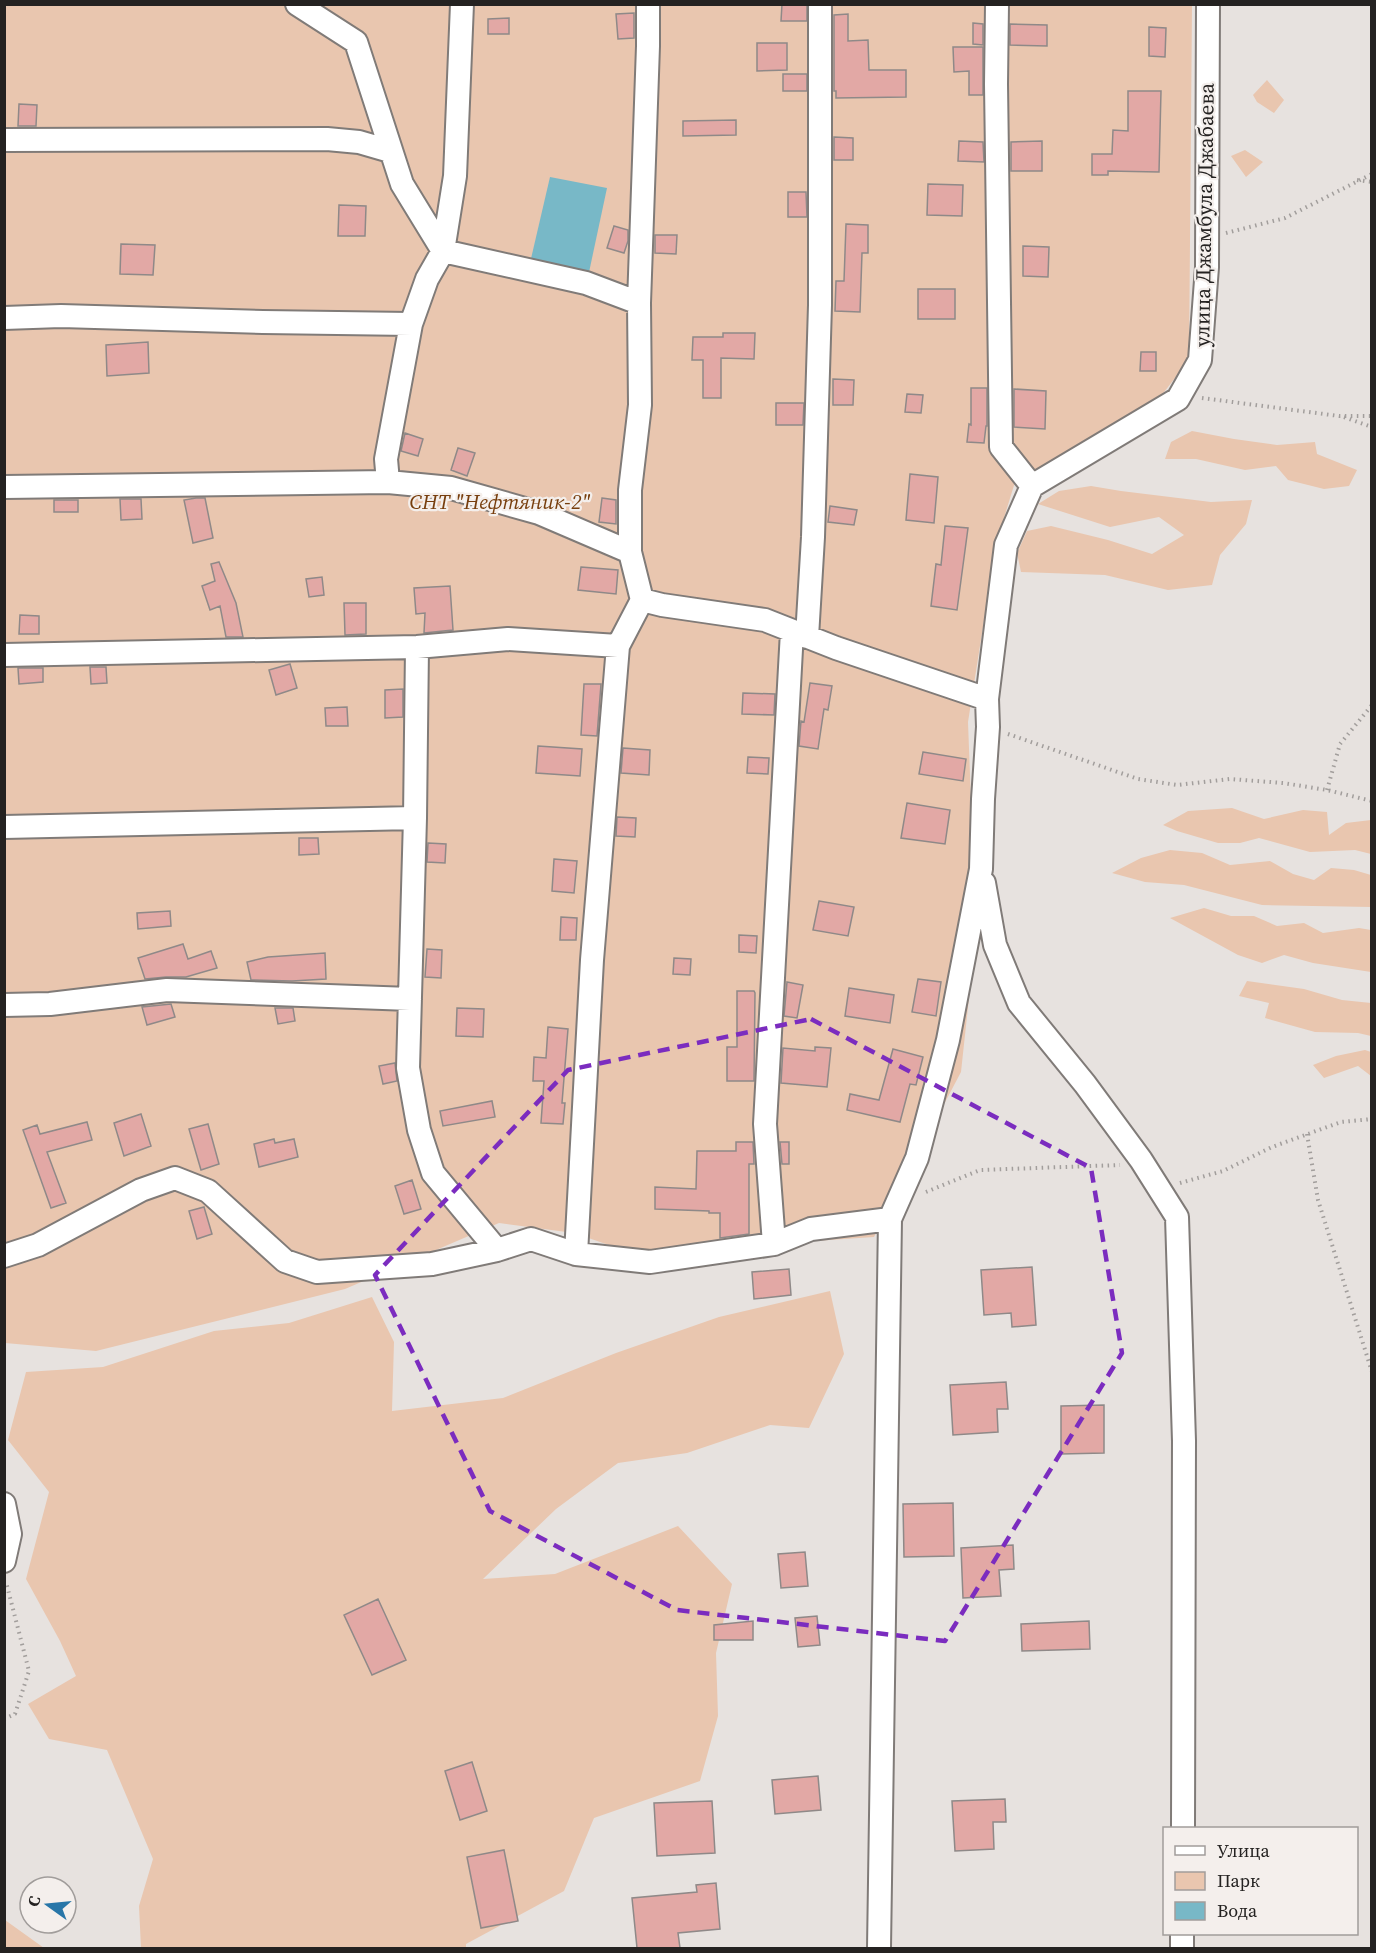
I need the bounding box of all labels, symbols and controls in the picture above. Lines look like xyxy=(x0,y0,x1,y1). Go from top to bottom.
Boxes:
street label: улица Джамбула Джабаева xyxy=(1187,82,1221,347)
park label: СНТ "Нефтяник-2" xyxy=(410,487,591,516)
legend xyxy=(1163,1827,1358,1935)
text: Улица xyxy=(1217,1838,1270,1863)
text: Парк xyxy=(1217,1868,1260,1893)
north arrow xyxy=(18,1875,78,1935)
text: С xyxy=(22,1893,45,1909)
text: Вода xyxy=(1217,1898,1258,1923)

